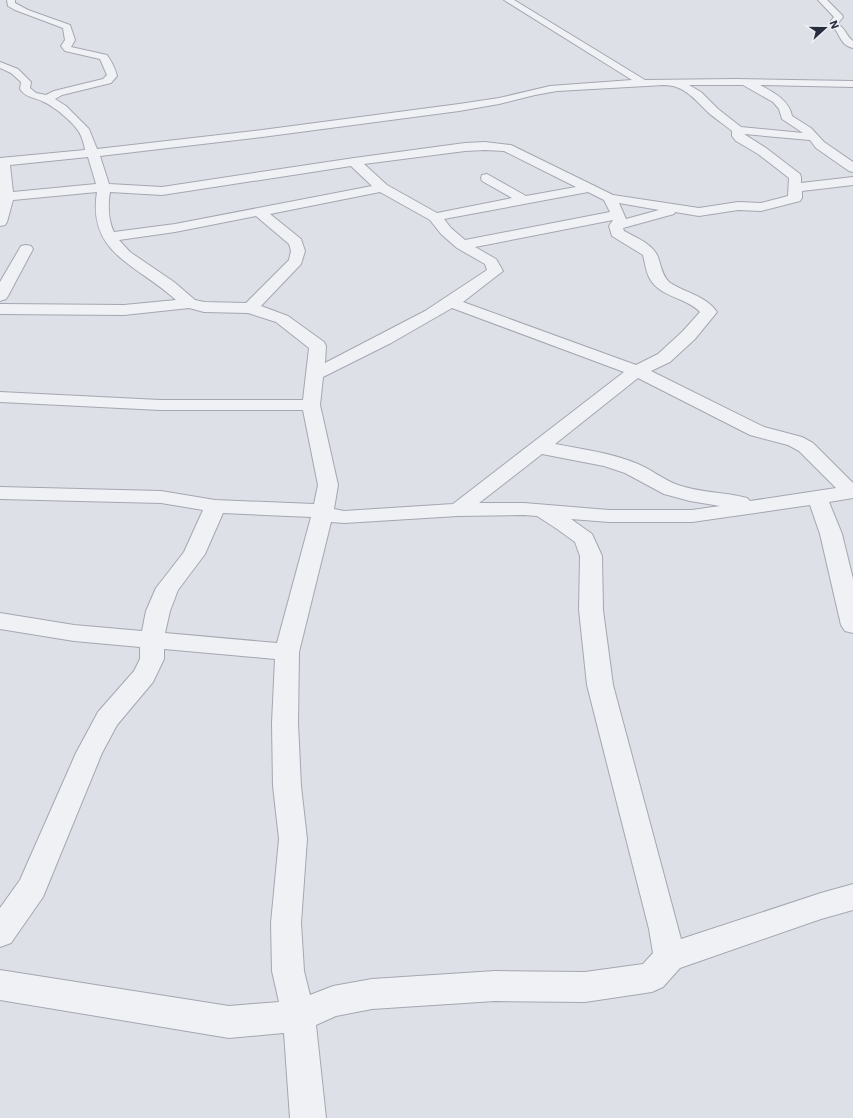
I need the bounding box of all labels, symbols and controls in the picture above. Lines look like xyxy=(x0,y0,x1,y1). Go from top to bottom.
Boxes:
north arrow xyxy=(805,8,845,48)
text: N xyxy=(826,18,842,31)

